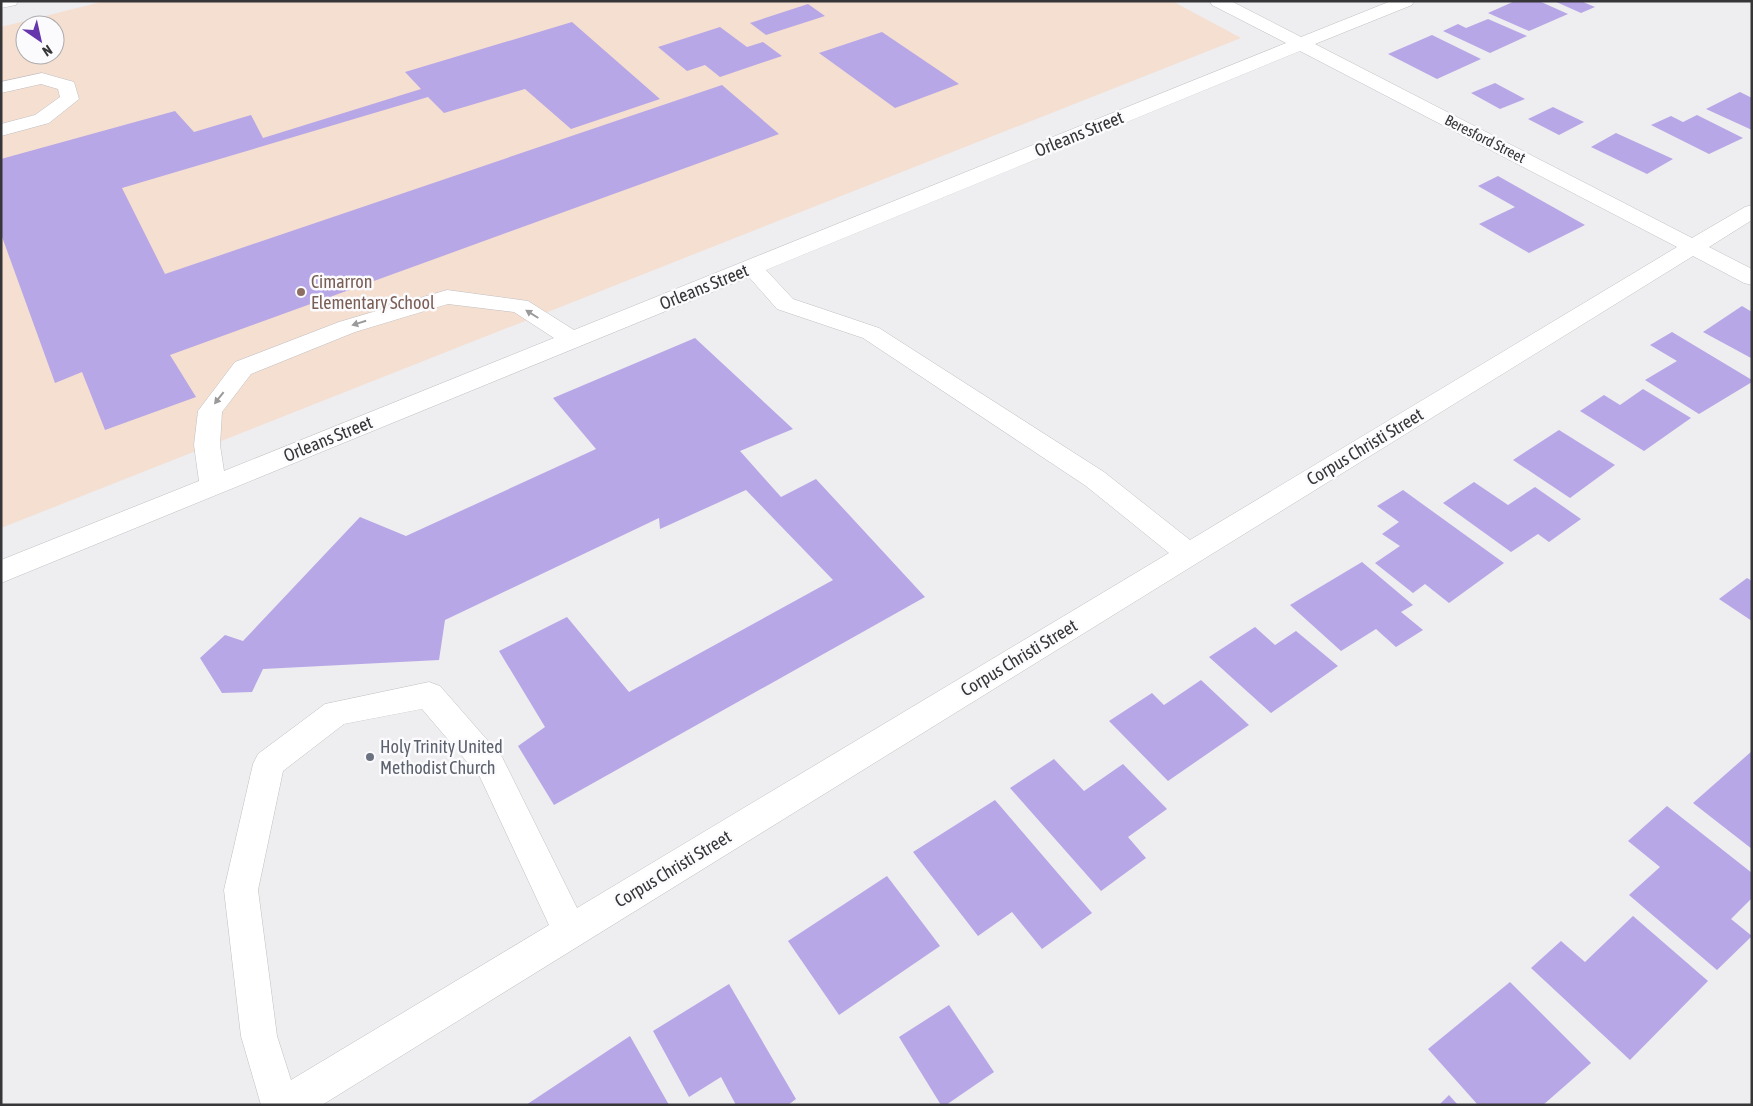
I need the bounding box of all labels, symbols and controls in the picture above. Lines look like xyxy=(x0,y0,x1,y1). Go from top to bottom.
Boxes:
north arrow xyxy=(15,15,65,65)
text: N xyxy=(39,42,55,60)
street label: Orleans Street xyxy=(1031,106,1126,161)
street label: Beresford Street xyxy=(1442,111,1528,166)
street label: Orleans Street xyxy=(656,259,751,314)
place label: Cimarron Elementary School xyxy=(311,271,435,313)
marker: Cimarron Elementary School xyxy=(295,286,307,298)
one-way arrow xyxy=(526,309,539,319)
one-way arrow xyxy=(351,320,366,328)
one-way arrow xyxy=(214,391,225,404)
street label: Corpus Christi Street xyxy=(1303,404,1427,490)
street label: Orleans Street xyxy=(280,411,375,466)
street label: Corpus Christi Street xyxy=(957,615,1081,701)
place label: Holy Trinity United Methodist Church xyxy=(380,736,503,778)
marker: Holy Trinity United Methodist Church xyxy=(364,751,376,763)
street label: Corpus Christi Street xyxy=(611,826,735,912)

